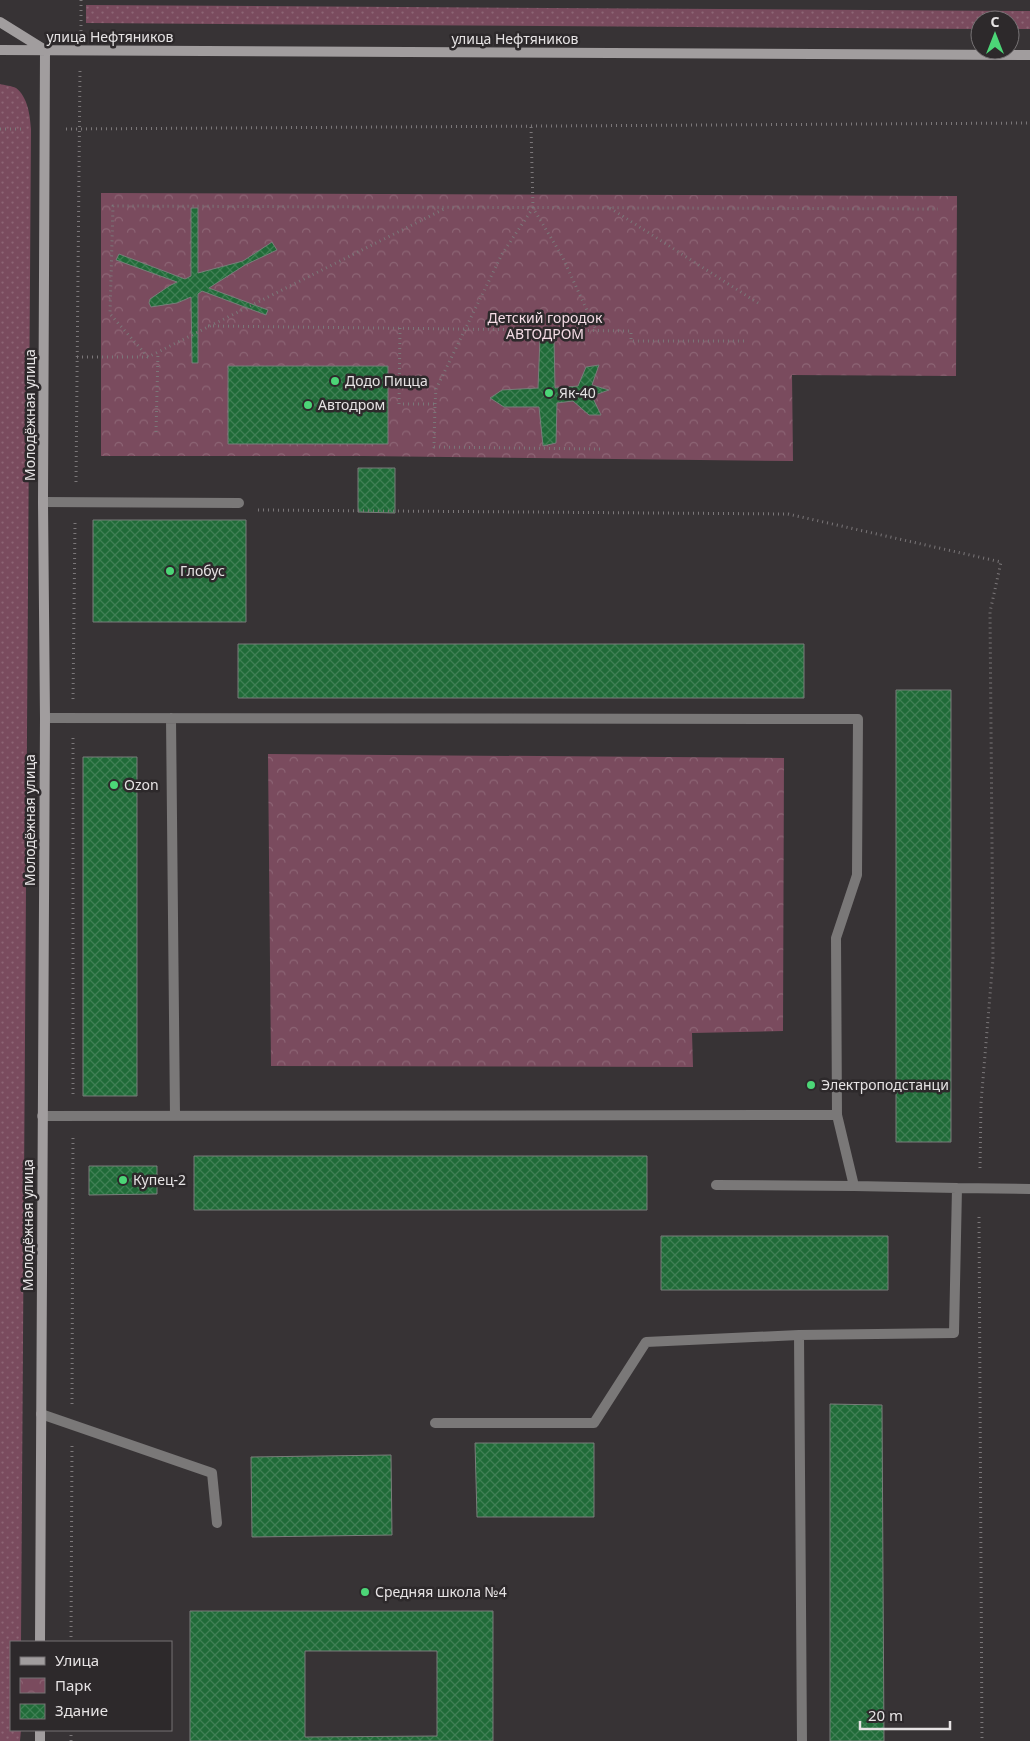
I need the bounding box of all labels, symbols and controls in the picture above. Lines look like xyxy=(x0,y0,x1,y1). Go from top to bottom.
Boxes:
north arrow xyxy=(970,10,1020,60)
text: С xyxy=(990,12,1000,31)
street label: улица Нефтяников xyxy=(47,27,174,46)
street label: улица Нефтяников xyxy=(452,29,579,48)
park label: Детский городок АВТОДРОМ xyxy=(488,308,603,343)
street label: Молодёжная улица xyxy=(20,349,39,481)
place label: Додо Пицца xyxy=(345,371,428,390)
marker: Додо Пицца xyxy=(329,375,341,387)
place label: Як-40 xyxy=(559,383,596,402)
marker: Як-40 xyxy=(543,387,555,399)
place label: Автодром xyxy=(318,395,385,414)
marker: Автодром xyxy=(302,399,314,411)
place label: Глобус xyxy=(180,561,225,580)
marker: Глобус xyxy=(164,565,176,577)
street label: Молодёжная улица xyxy=(20,754,39,886)
place label: Ozon xyxy=(124,775,159,794)
marker: Ozon xyxy=(108,779,120,791)
place label: Электроподстанци xyxy=(821,1075,949,1094)
marker: Электроподстанци xyxy=(805,1079,817,1091)
street label: Молодёжная улица xyxy=(18,1159,37,1291)
place label: Купец-2 xyxy=(133,1170,186,1189)
marker: Купец-2 xyxy=(117,1174,129,1186)
place label: Средняя школа №4 xyxy=(375,1582,507,1601)
marker: Средняя школа №4 xyxy=(359,1586,371,1598)
legend xyxy=(10,1641,172,1731)
text: Улица xyxy=(55,1650,99,1670)
text: Парк xyxy=(55,1675,91,1695)
scale bar xyxy=(860,1698,950,1730)
text: Здание xyxy=(55,1700,108,1720)
text: 20 m xyxy=(868,1705,903,1725)

